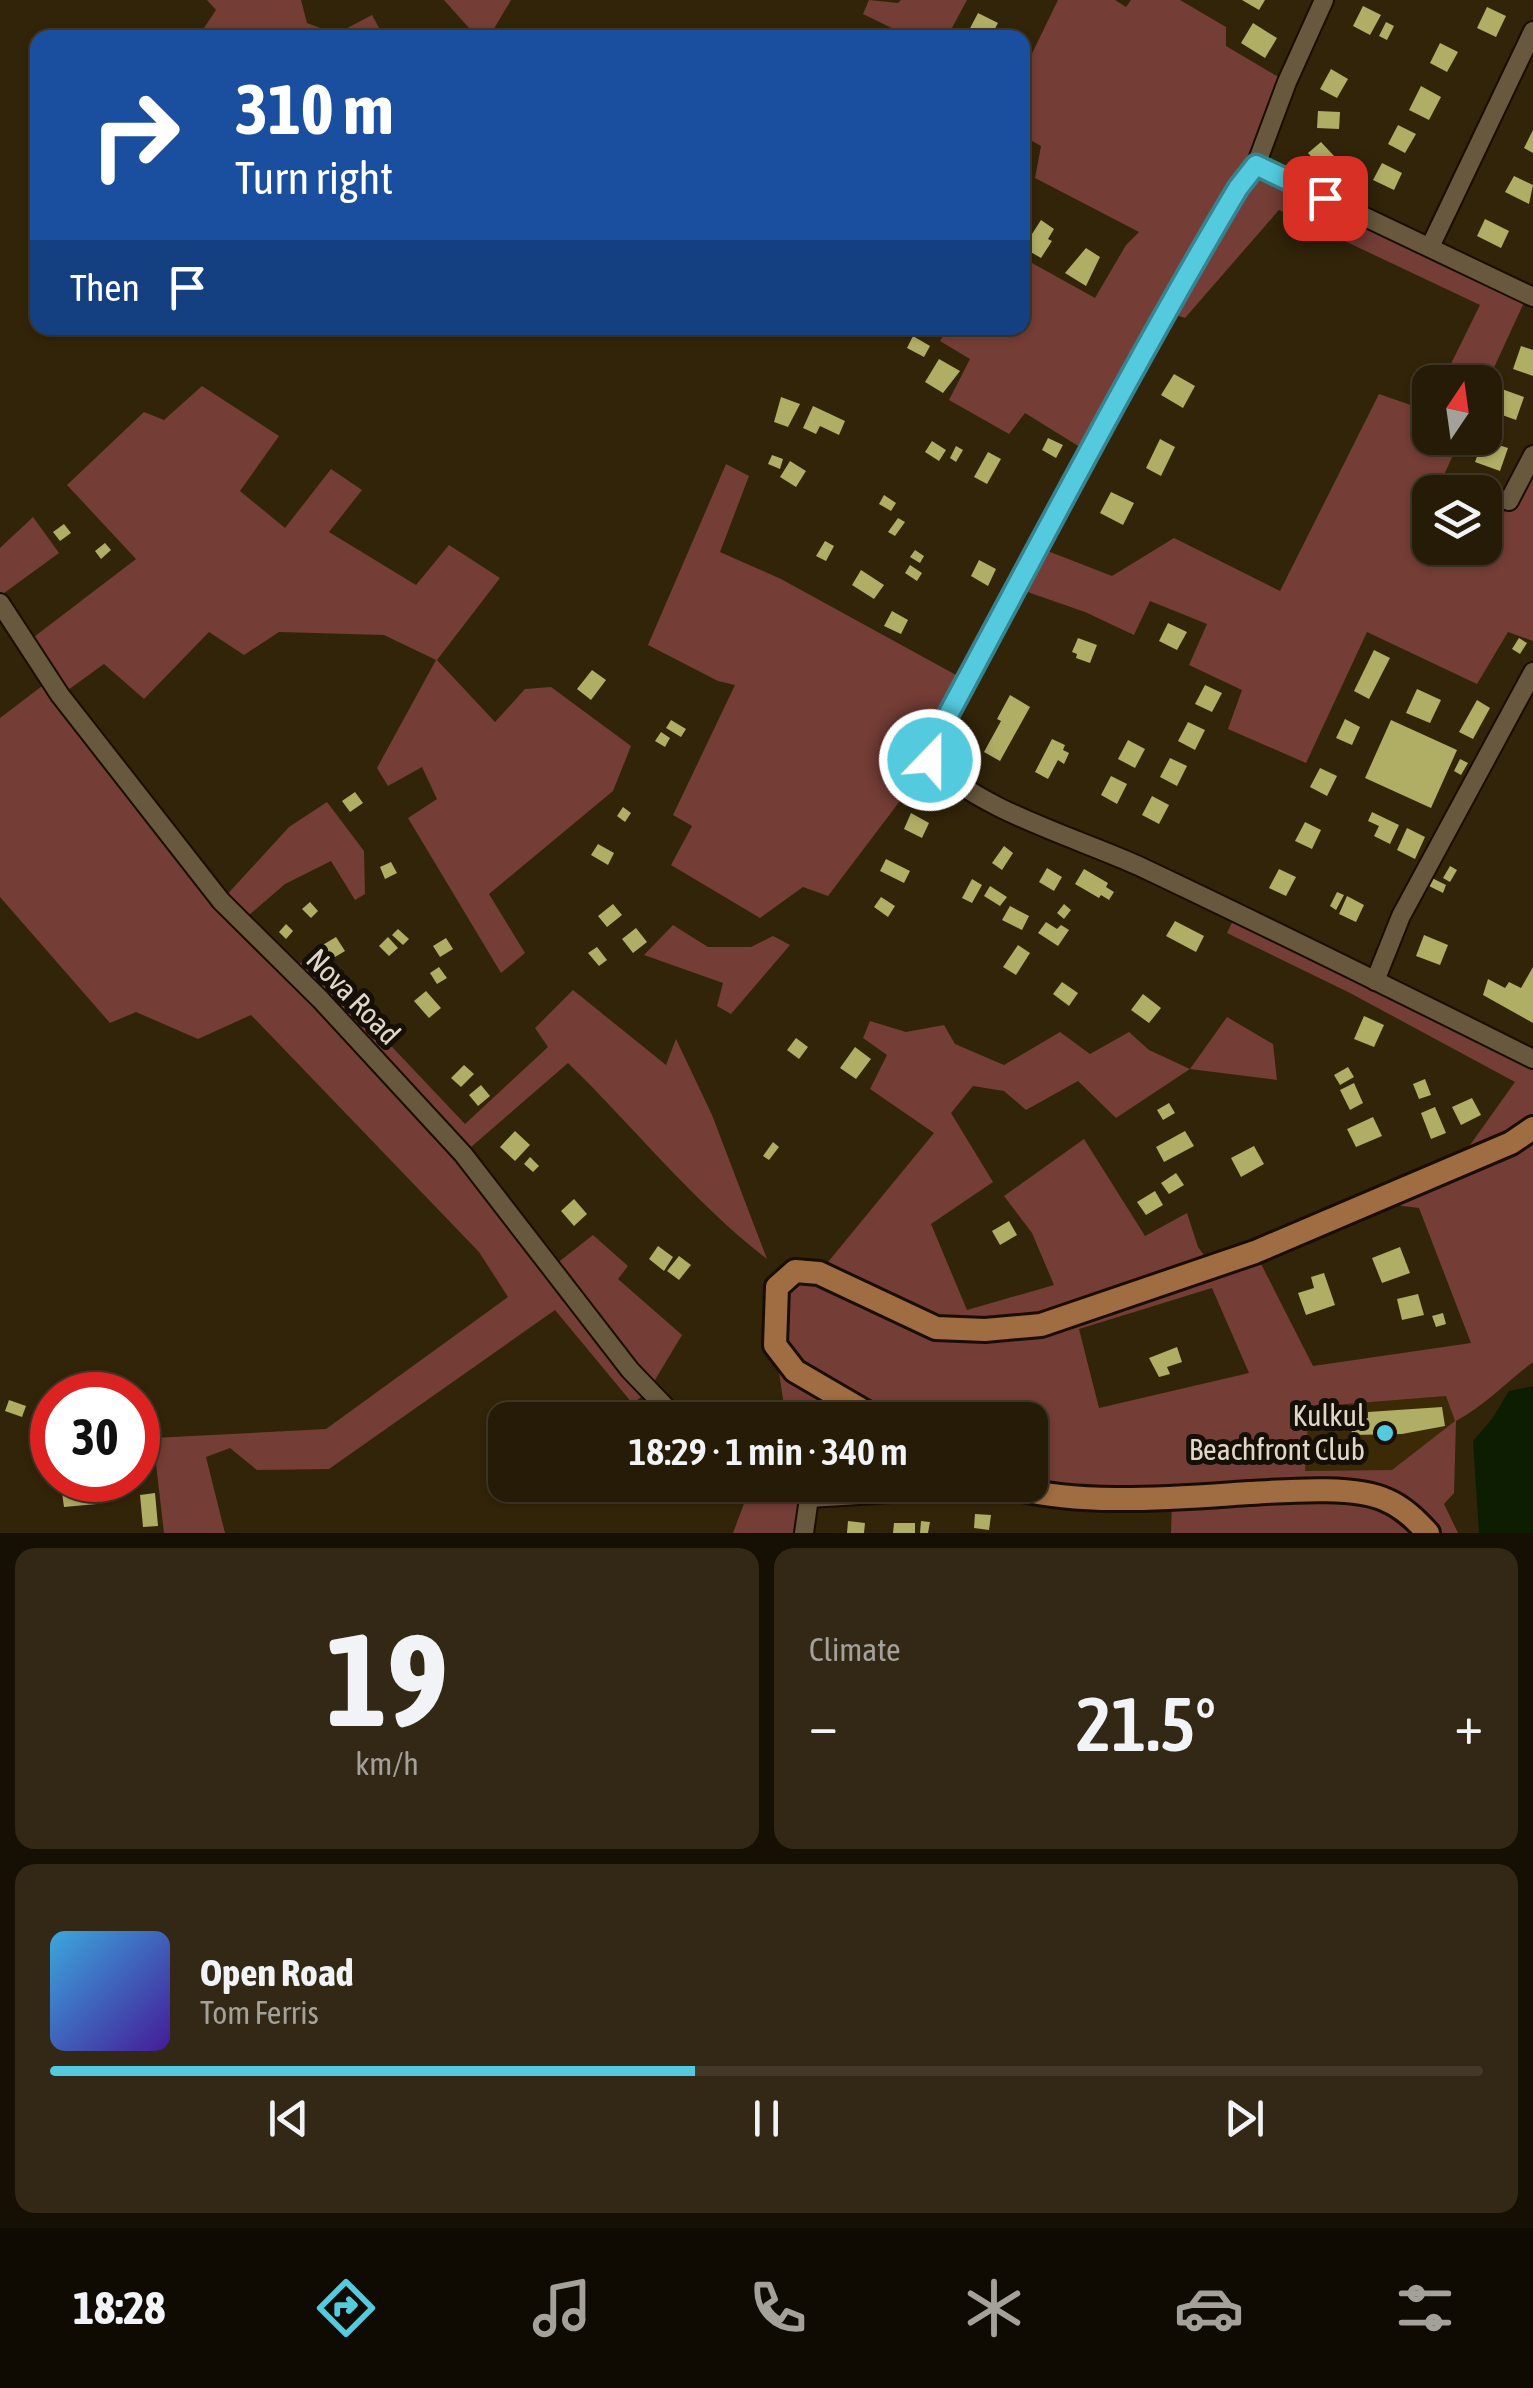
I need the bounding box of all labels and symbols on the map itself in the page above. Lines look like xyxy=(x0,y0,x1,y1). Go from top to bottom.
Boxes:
pin xyxy=(1283,156,1368,241)
north arrow xyxy=(1412,365,1502,455)
position arrow xyxy=(878,708,982,812)
street label: Nova Road xyxy=(300,942,407,1051)
speed limit sign: 30 xyxy=(30,1372,160,1502)
place label: Kulkul Beachfront Club xyxy=(1189,1398,1365,1466)
marker: Kulkul Beachfront Club xyxy=(1374,1422,1396,1444)

